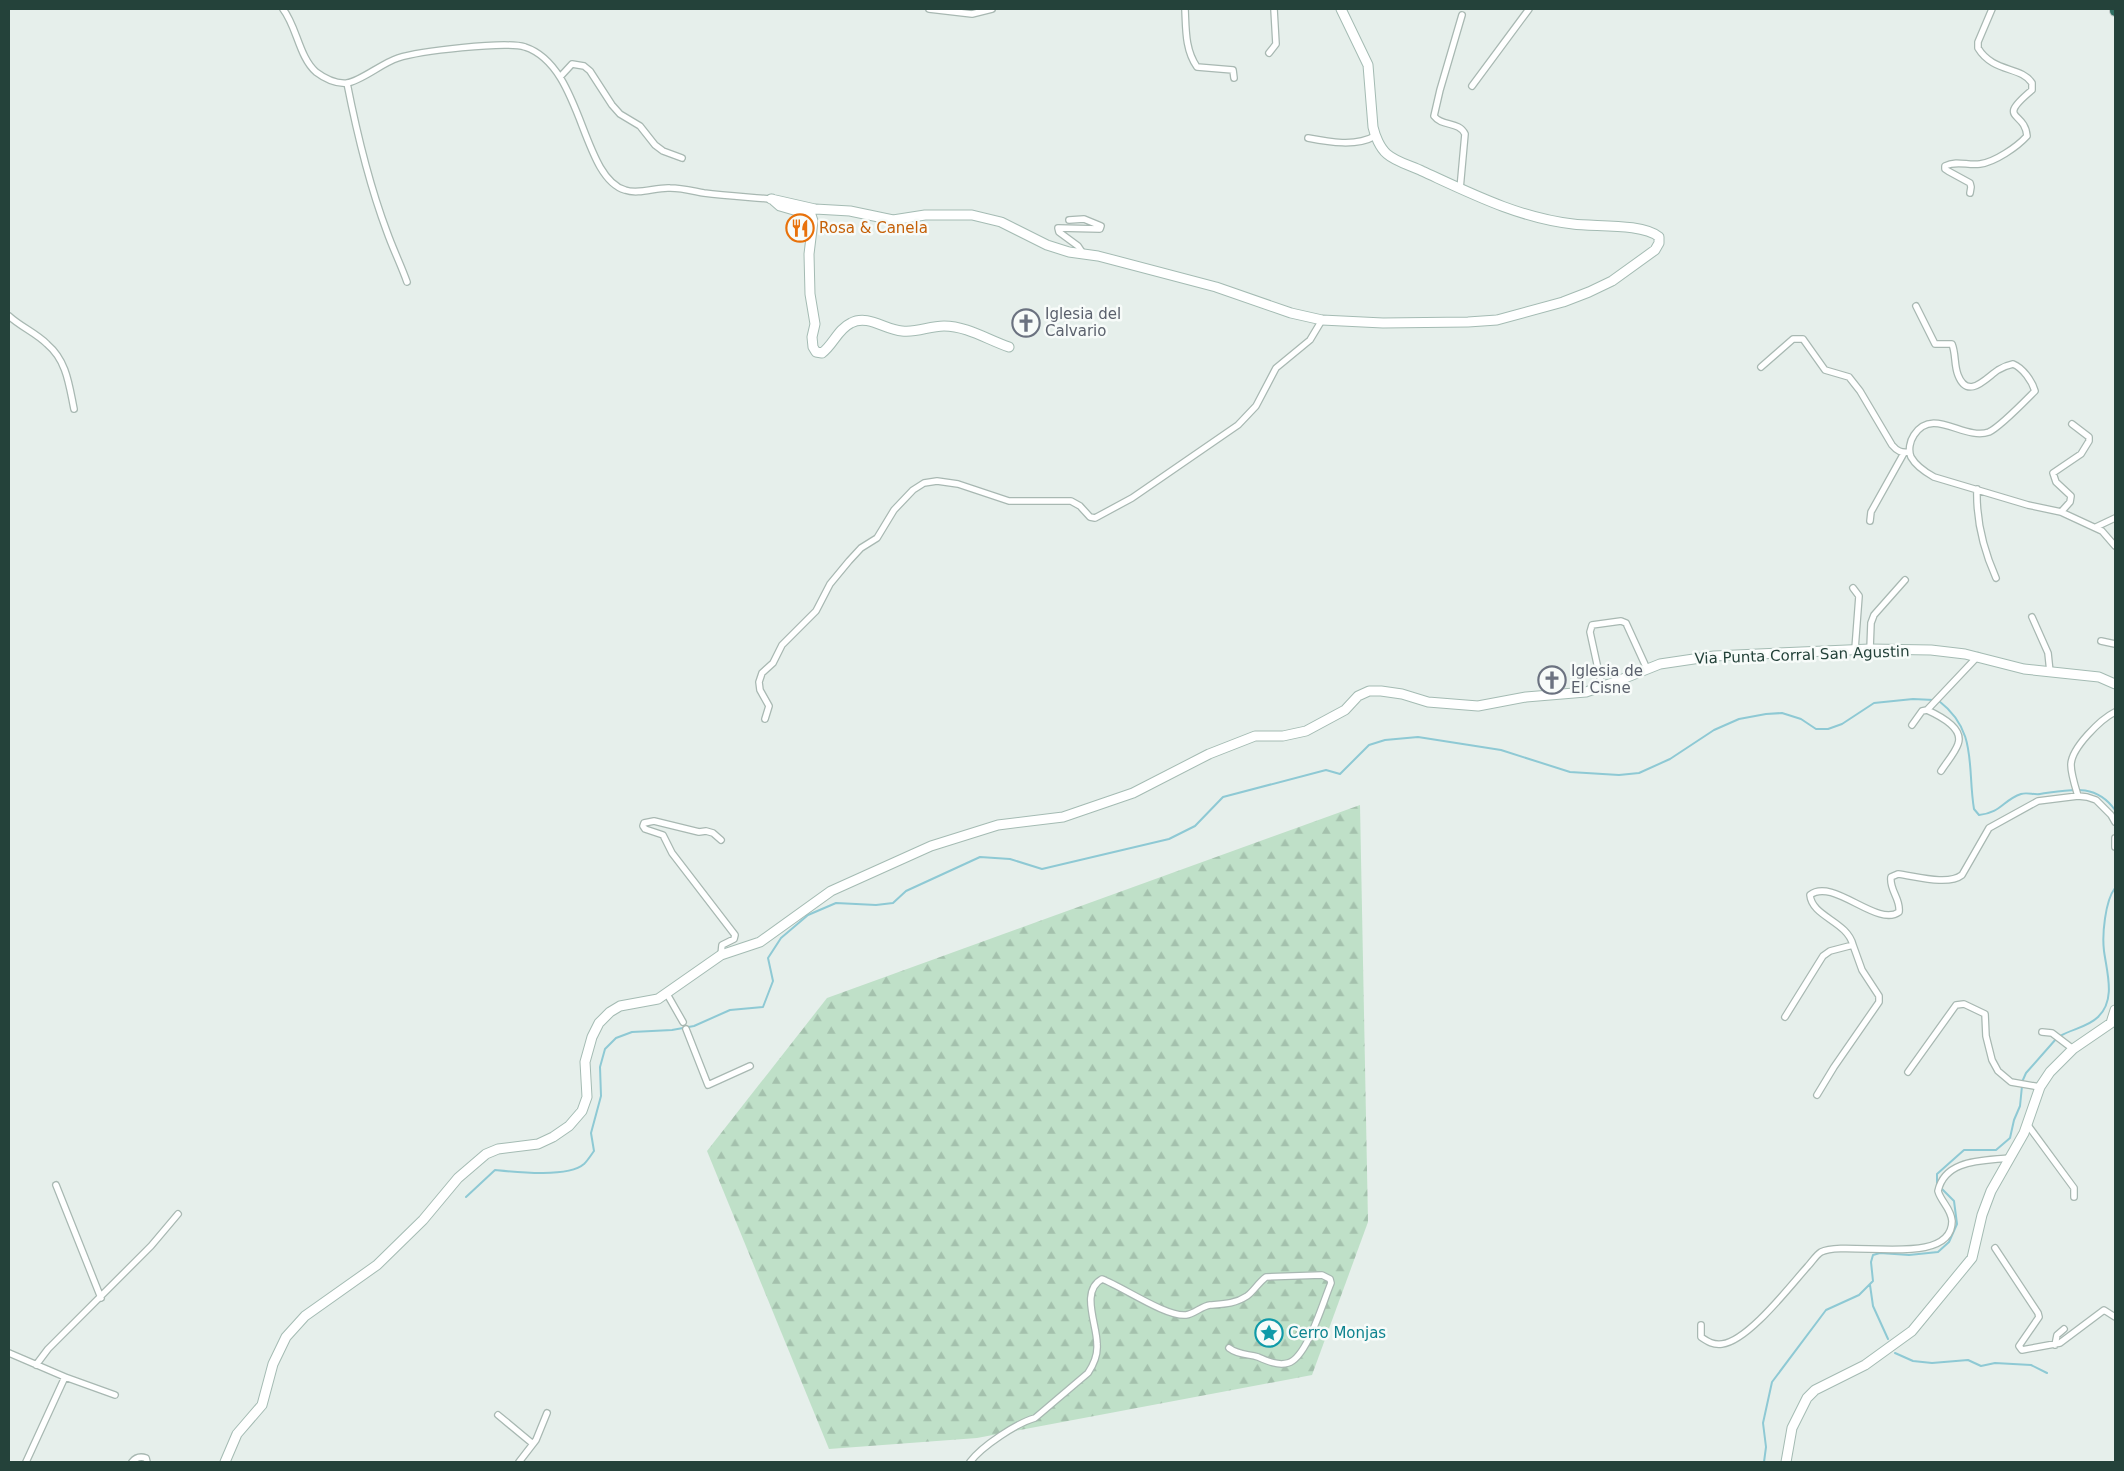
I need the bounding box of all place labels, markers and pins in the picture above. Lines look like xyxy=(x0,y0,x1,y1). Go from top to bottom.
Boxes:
restaurant icon: Rosa & Canela xyxy=(785,213,815,243)
place label: Rosa & Canela xyxy=(819,219,928,237)
place label: Iglesia del Calvario xyxy=(1045,305,1121,340)
church icon: Iglesia del Calvario xyxy=(1011,308,1041,338)
place label: Iglesia de El Cisne xyxy=(1571,662,1643,697)
church icon: Iglesia de El Cisne xyxy=(1537,665,1567,695)
place icon: Cerro Monjas xyxy=(1254,1318,1284,1348)
place label: Cerro Monjas xyxy=(1288,1324,1386,1342)

